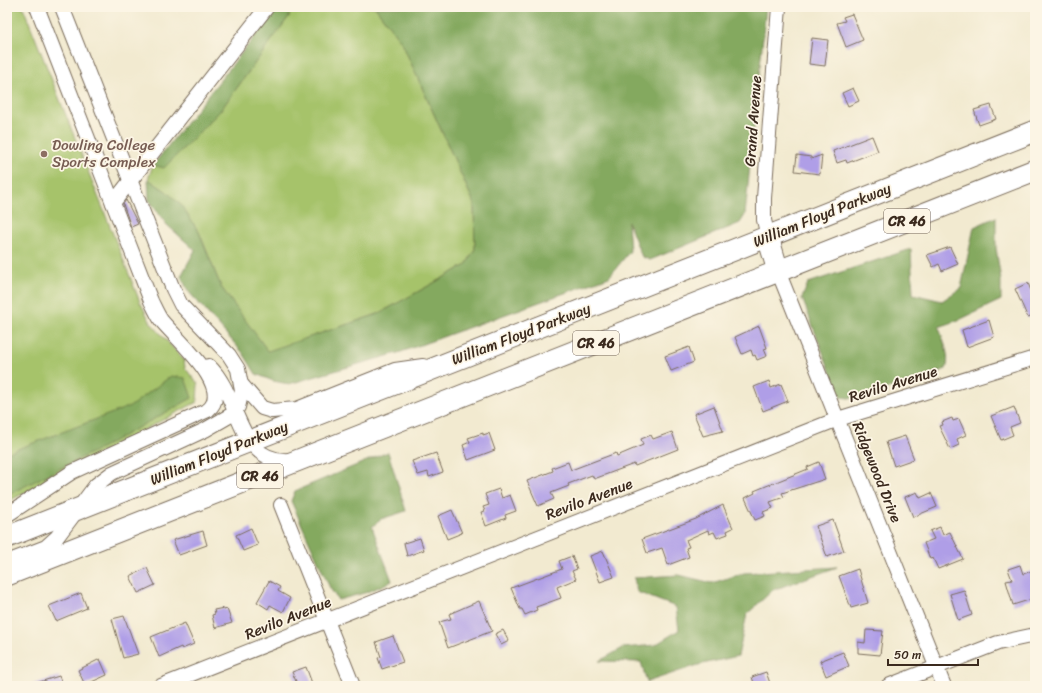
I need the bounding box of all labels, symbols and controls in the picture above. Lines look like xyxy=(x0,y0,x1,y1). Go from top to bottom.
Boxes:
street label: Grand Avenue xyxy=(737,74,769,167)
place label: Dowling College Sports Complex xyxy=(52,132,156,175)
marker: Dowling College Sports Complex xyxy=(39,149,49,159)
street label: William Floyd Parkway xyxy=(749,175,895,255)
road number: CR 46 xyxy=(884,209,930,233)
street label: William Floyd Parkway xyxy=(448,295,595,373)
road number: CR 46 xyxy=(573,331,619,355)
street label: Revilo Avenue xyxy=(845,358,941,410)
street label: William Floyd Parkway xyxy=(146,413,292,493)
street label: Ridgewood Drive xyxy=(845,417,909,527)
road number: CR 46 xyxy=(237,464,283,488)
street label: Revilo Avenue xyxy=(542,470,636,528)
street label: Revilo Avenue xyxy=(241,589,335,647)
scale bar xyxy=(888,641,978,667)
text: 50 m xyxy=(894,644,921,666)

